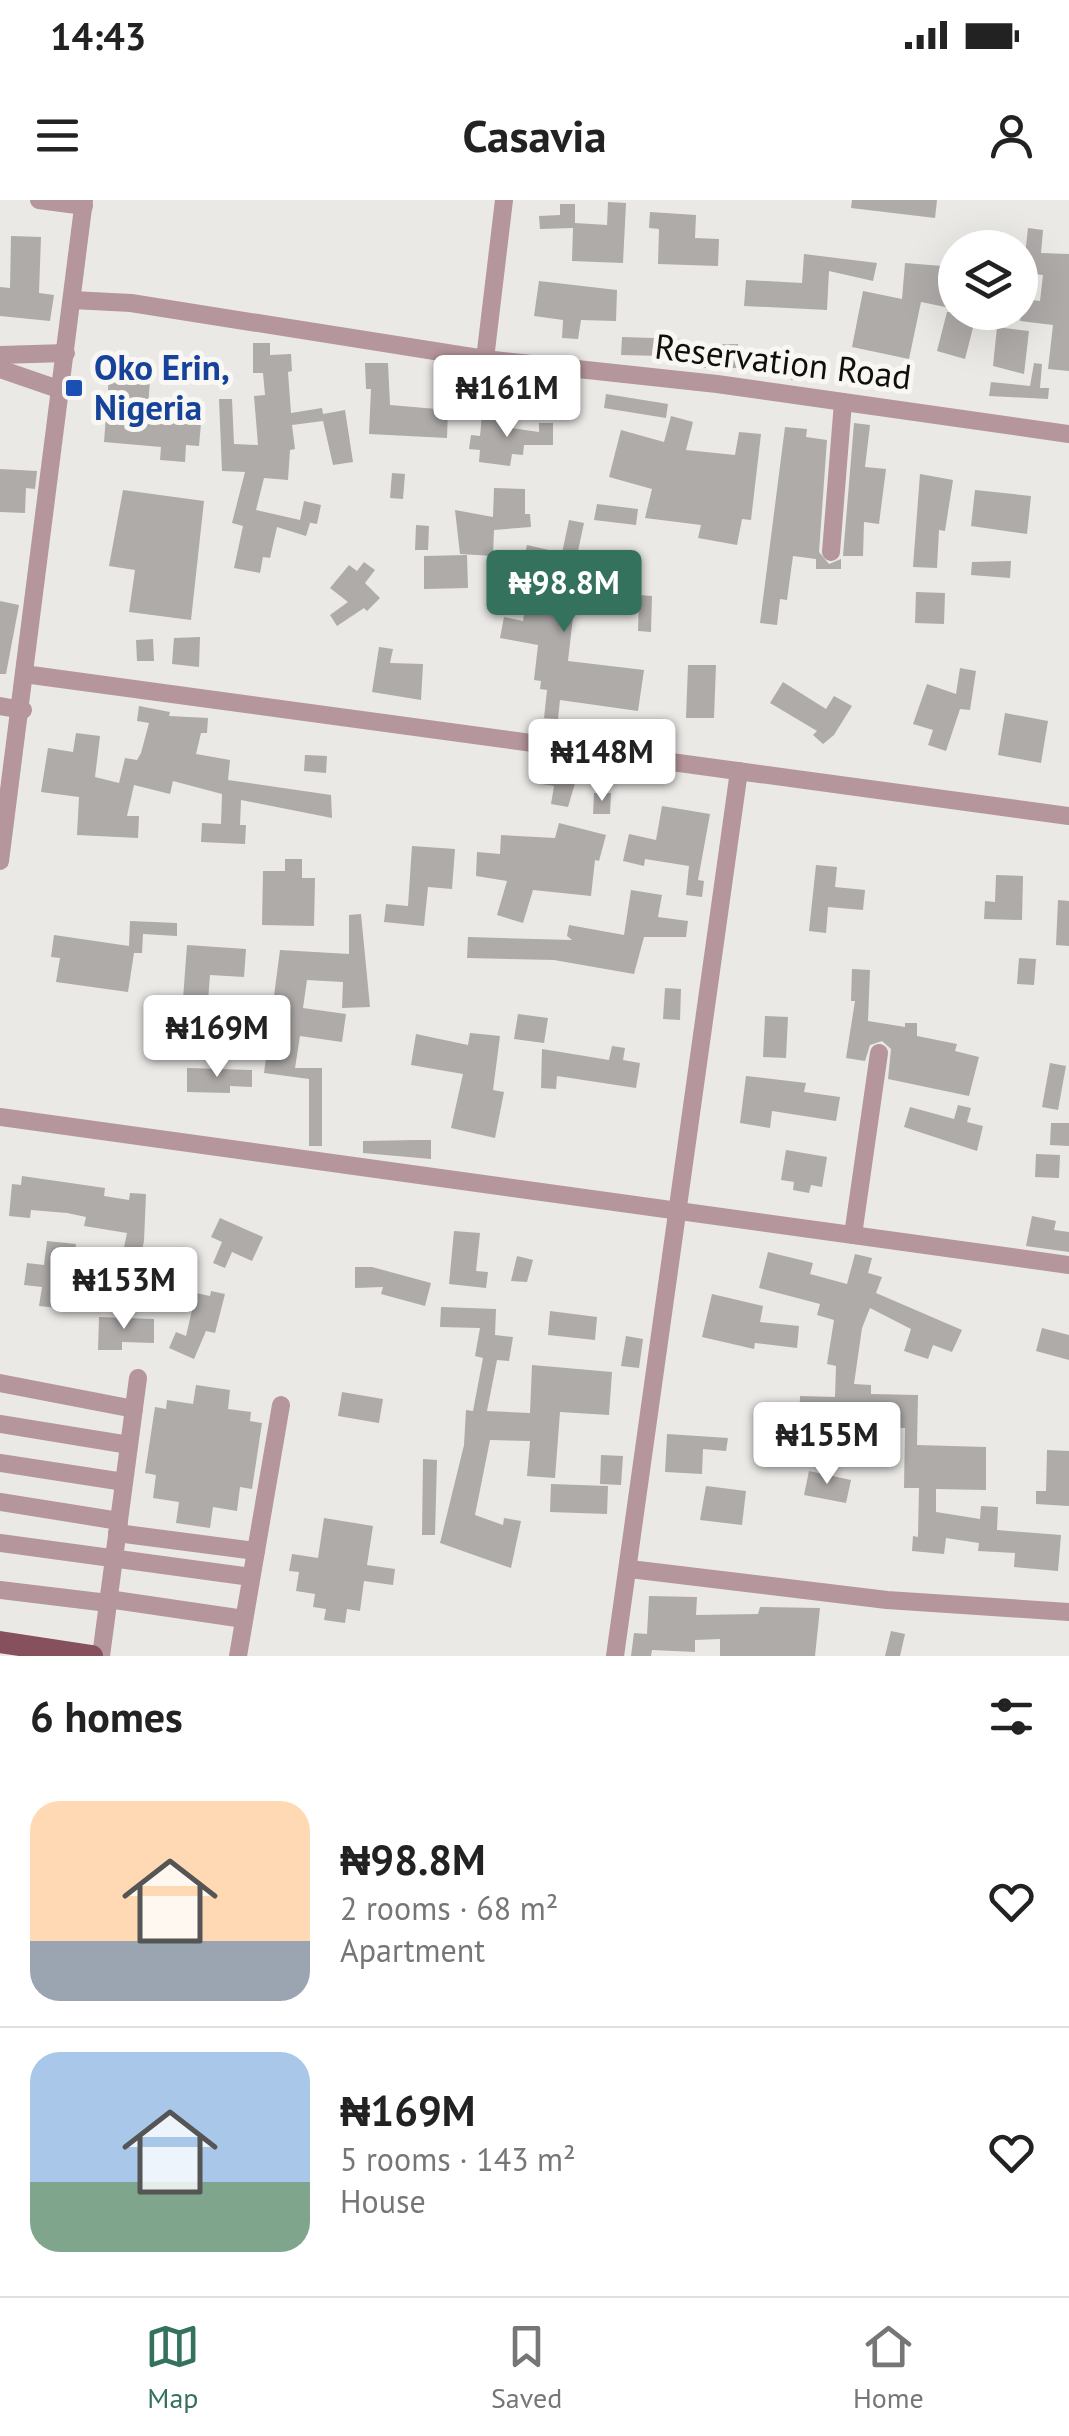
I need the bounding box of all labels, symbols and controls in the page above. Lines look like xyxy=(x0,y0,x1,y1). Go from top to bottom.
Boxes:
text: 14:43 xyxy=(50,11,146,60)
text: Casavia xyxy=(462,106,607,164)
icon: menu xyxy=(30,108,85,163)
icon: person xyxy=(984,108,1039,163)
map controls xyxy=(938,230,1038,330)
button: layers xyxy=(938,230,1038,330)
street label: Reservation Road xyxy=(652,322,914,400)
place label: Oko Erin, Nigeria xyxy=(94,344,230,430)
pin: ₦161M xyxy=(437,355,577,440)
text: ₦161M xyxy=(455,366,559,408)
marker: Oko Erin, Nigeria xyxy=(63,377,85,399)
pin: ₦98.8M xyxy=(483,550,645,635)
text: ₦98.8M xyxy=(508,561,620,603)
pin: ₦148M xyxy=(532,719,672,804)
text: ₦148M xyxy=(550,730,654,772)
pin: ₦169M xyxy=(147,995,287,1080)
text: ₦169M xyxy=(165,1006,269,1048)
pin: ₦153M xyxy=(54,1247,194,1332)
text: ₦153M xyxy=(72,1258,176,1300)
pin: ₦155M xyxy=(757,1402,897,1487)
text: ₦155M xyxy=(775,1413,879,1455)
text: 6 homes xyxy=(30,1689,183,1744)
icon: filters xyxy=(984,1689,1039,1744)
text: ₦98.8M xyxy=(340,1832,486,1887)
icon: home xyxy=(110,1841,230,1961)
icon: heart xyxy=(984,1874,1039,1929)
text: 2 rooms · 68 m² xyxy=(340,1887,558,1929)
text: Apartment xyxy=(340,1929,485,1971)
text: ₦169M xyxy=(340,2083,475,2138)
icon: home xyxy=(110,2092,230,2212)
icon: heart xyxy=(984,2125,1039,2180)
text: 5 rooms · 143 m² xyxy=(340,2138,576,2180)
text: House xyxy=(340,2180,426,2222)
tab: Map xyxy=(145,2319,200,2416)
tab: Saved xyxy=(491,2319,562,2416)
tab: Home xyxy=(853,2319,924,2416)

